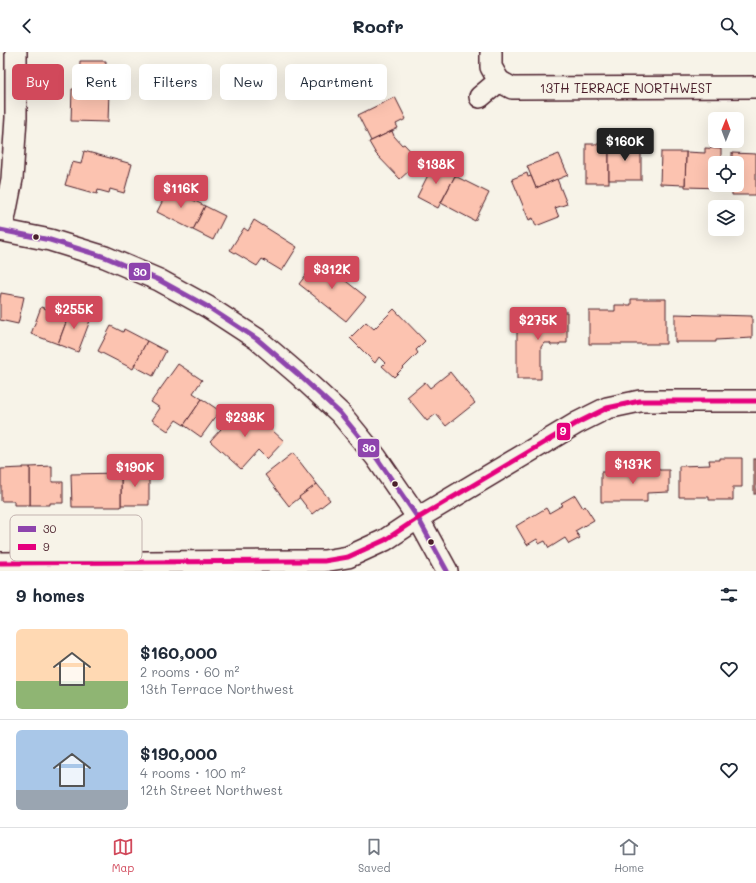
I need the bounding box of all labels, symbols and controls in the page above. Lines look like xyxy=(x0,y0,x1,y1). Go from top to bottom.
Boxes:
text: Roofr xyxy=(352,14,404,38)
icon: back xyxy=(16,15,38,37)
icon: search xyxy=(718,15,740,37)
chip: Buy xyxy=(12,64,64,100)
chip: Rent xyxy=(72,64,131,100)
chip: Filters xyxy=(139,64,212,100)
chip: New xyxy=(220,64,277,100)
chip: Apartment xyxy=(285,64,387,100)
street label: 13TH TERRACE NORTHWEST xyxy=(540,79,712,96)
north arrow xyxy=(708,112,744,148)
map controls xyxy=(708,112,744,236)
pin: $160K xyxy=(597,128,653,162)
text: $160K xyxy=(606,132,644,149)
pin: $138K xyxy=(408,151,464,185)
text: $138K xyxy=(417,155,455,172)
button: locate xyxy=(708,156,744,192)
pin: $116K xyxy=(153,175,209,209)
text: $116K xyxy=(163,179,199,196)
button: layers xyxy=(708,200,744,236)
unlabelled marker xyxy=(31,232,41,242)
pin: $312K xyxy=(304,256,360,290)
text: $312K xyxy=(313,260,351,277)
line badge: 30 xyxy=(128,262,151,281)
text: 30 xyxy=(133,264,147,279)
pin: $255K xyxy=(46,296,102,330)
text: $255K xyxy=(54,300,94,317)
pin: $275K xyxy=(510,307,566,341)
text: $275K xyxy=(519,311,557,328)
pin: $238K xyxy=(217,404,273,438)
text: $238K xyxy=(225,408,265,425)
line badge: 9 xyxy=(556,422,571,441)
text: 9 xyxy=(560,423,567,438)
line badge: 30 xyxy=(357,438,380,458)
text: 30 xyxy=(362,440,376,455)
pin: $137K xyxy=(605,451,661,485)
pin: $190K xyxy=(107,454,163,488)
text: $137K xyxy=(614,455,652,472)
text: $190K xyxy=(116,458,154,475)
unlabelled marker xyxy=(390,479,400,489)
legend xyxy=(10,515,142,561)
text: 30 xyxy=(43,521,56,536)
unlabelled marker xyxy=(426,537,436,547)
text: 9 xyxy=(43,539,50,554)
text: 9 homes xyxy=(16,584,85,606)
icon: filters xyxy=(718,584,740,606)
text: $160,000 xyxy=(140,641,217,663)
icon: home xyxy=(48,645,96,693)
icon: heart xyxy=(718,658,740,680)
text: 2 rooms · 60 m² xyxy=(140,663,239,680)
text: 13th Terrace Northwest xyxy=(140,680,294,697)
text: $190,000 xyxy=(140,742,217,764)
icon: home xyxy=(48,746,96,794)
icon: heart xyxy=(718,759,740,781)
text: 4 rooms · 100 m² xyxy=(140,764,246,781)
text: 12th Street Northwest xyxy=(140,781,283,798)
tab: Map xyxy=(112,836,134,875)
tab: Saved xyxy=(358,836,391,875)
tab: Home xyxy=(614,836,644,875)

